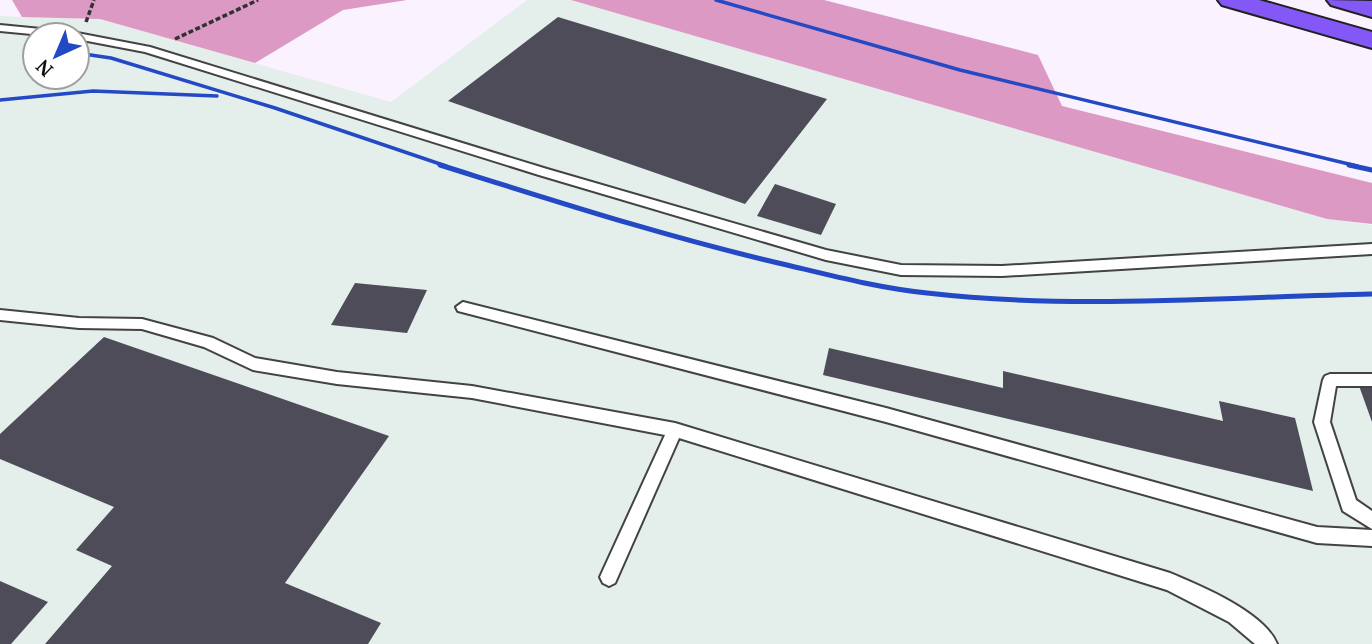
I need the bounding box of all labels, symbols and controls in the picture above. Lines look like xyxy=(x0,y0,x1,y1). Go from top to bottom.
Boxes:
north arrow xyxy=(21,21,91,91)
text: N xyxy=(30,54,58,83)

